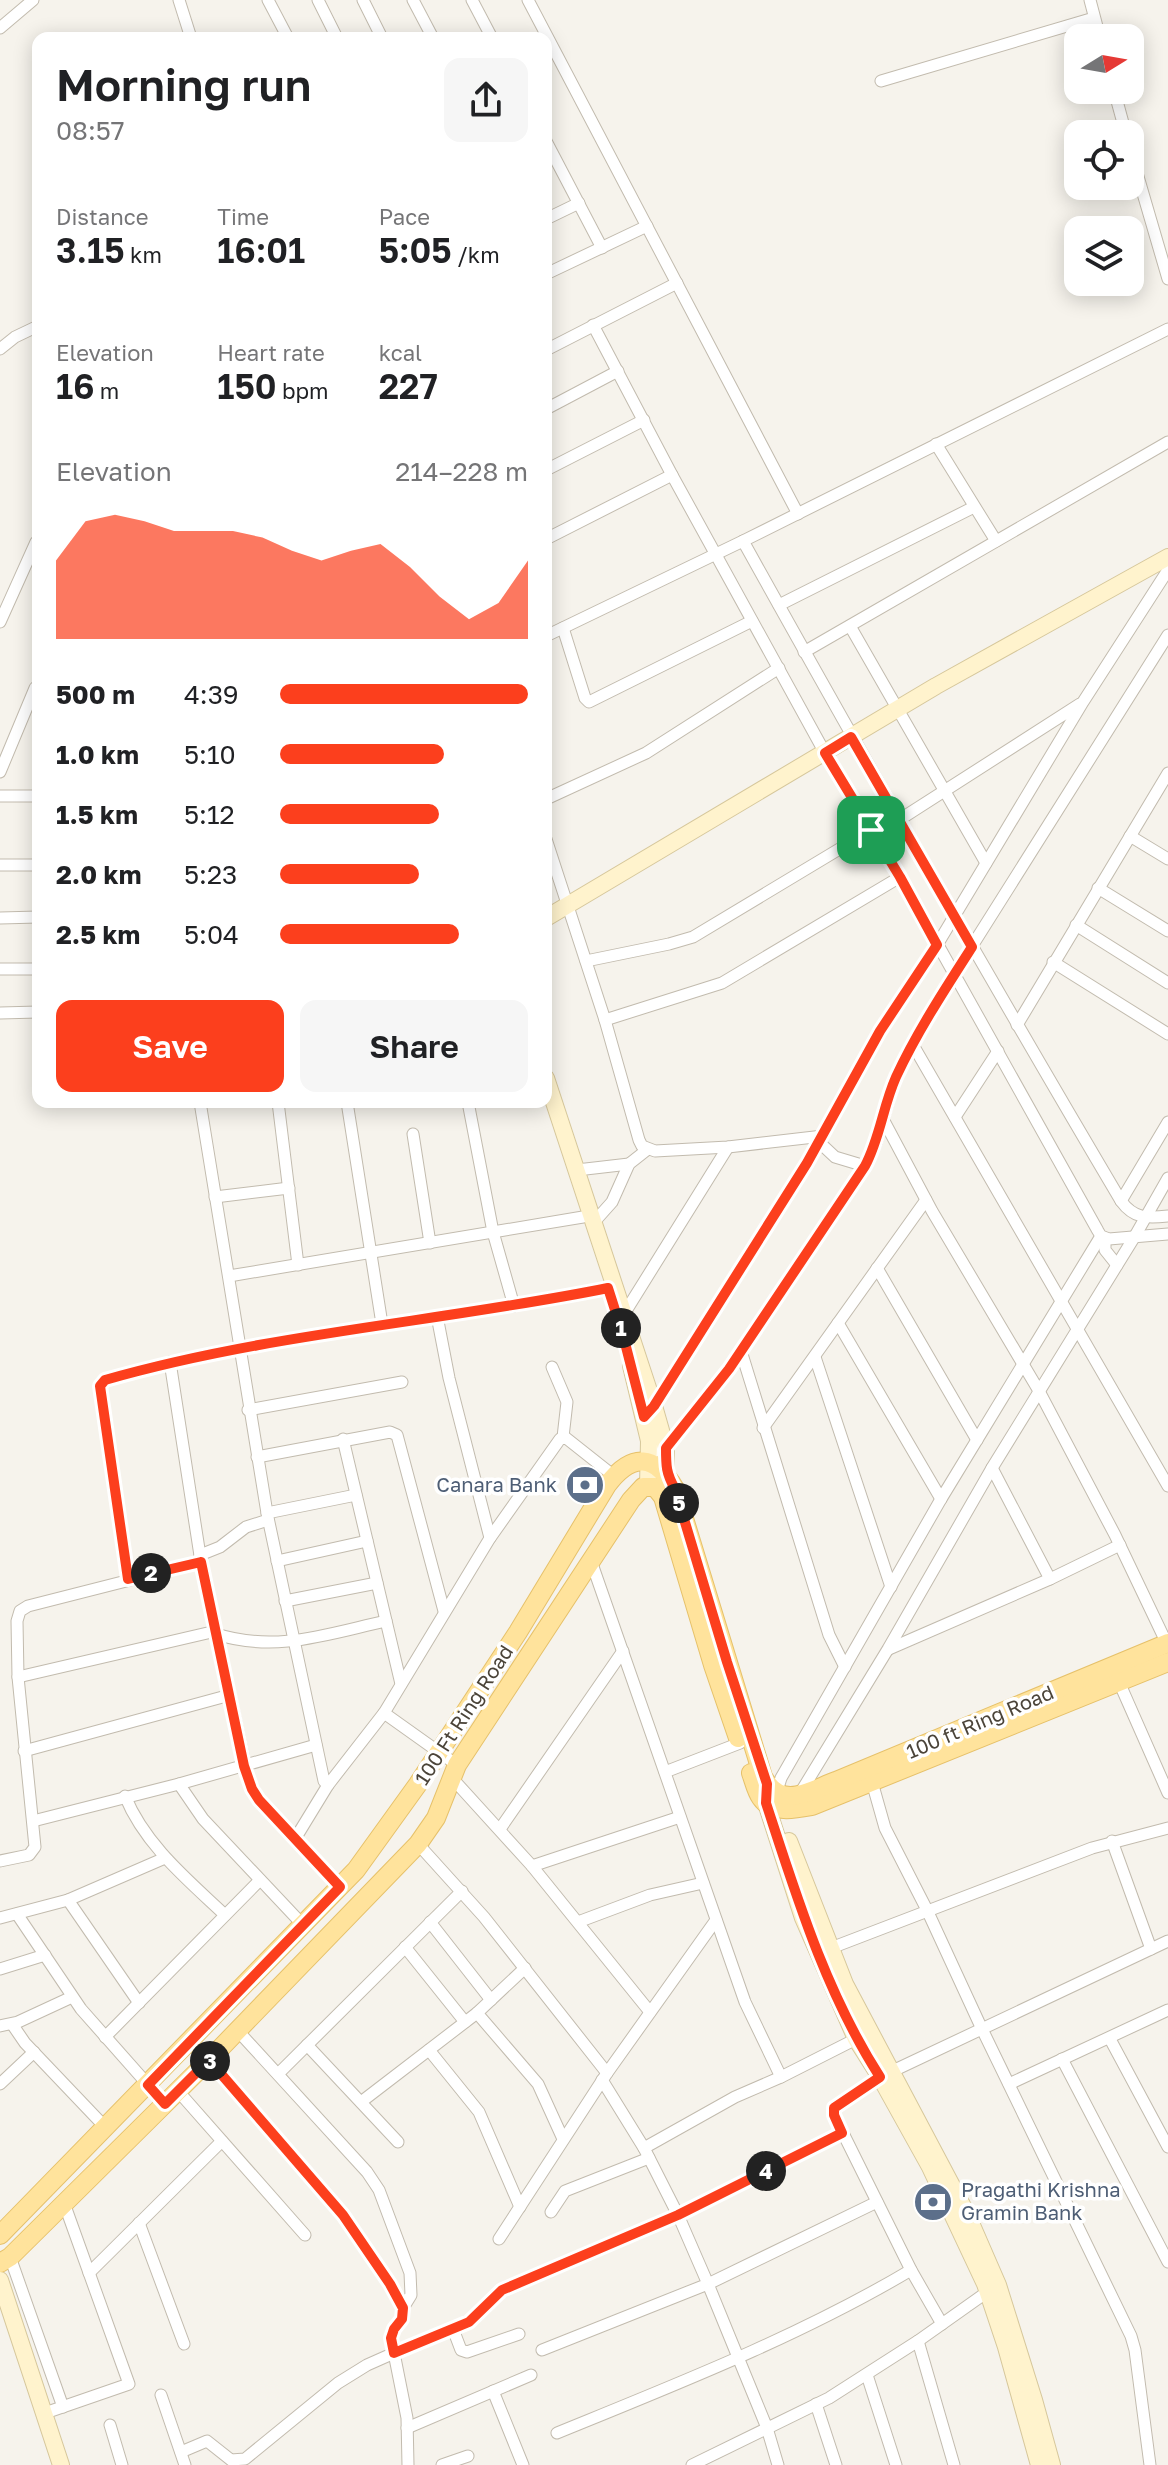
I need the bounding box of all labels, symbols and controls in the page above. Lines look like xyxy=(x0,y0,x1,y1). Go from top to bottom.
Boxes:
north arrow xyxy=(1064,24,1144,104)
map controls xyxy=(1064,24,1144,296)
text: Morning run xyxy=(56,58,311,111)
button: share xyxy=(444,58,528,142)
text: 08:57 xyxy=(56,115,125,146)
button: locate xyxy=(1064,120,1144,200)
text: Distance xyxy=(56,203,148,230)
text: Time xyxy=(217,203,269,230)
text: Pace xyxy=(379,203,430,230)
button: layers xyxy=(1064,216,1144,296)
text: 3.15 xyxy=(56,230,125,270)
text: 16:01 xyxy=(217,230,305,270)
text: 5:05 xyxy=(379,230,452,270)
text: km xyxy=(125,241,162,268)
text: /km xyxy=(452,241,500,268)
text: Elevation xyxy=(56,339,154,366)
text: Heart rate xyxy=(217,339,325,366)
text: kcal xyxy=(379,339,422,366)
text: 16 xyxy=(56,366,94,406)
text: 150 xyxy=(217,366,277,406)
text: 227 xyxy=(379,366,438,406)
text: m xyxy=(94,377,119,404)
text: bpm xyxy=(277,377,329,404)
text: Elevation xyxy=(56,456,172,487)
text: 214–228 m xyxy=(395,456,528,487)
text: 500 m xyxy=(56,679,135,710)
text: 4:39 xyxy=(184,679,239,710)
text: 1.0 km xyxy=(56,739,139,770)
text: 5:10 xyxy=(184,739,236,770)
pin xyxy=(837,796,905,864)
text: 1.5 km xyxy=(56,799,138,830)
text: 5:12 xyxy=(184,799,235,830)
icon: arrive xyxy=(849,808,893,852)
text: 2.0 km xyxy=(56,859,141,890)
text: 5:23 xyxy=(184,859,237,890)
text: 2.5 km xyxy=(56,919,140,950)
text: 5:04 xyxy=(184,919,239,950)
button: Save xyxy=(56,1000,284,1092)
button: Share xyxy=(300,1000,528,1092)
pin: 1 xyxy=(601,1308,641,1348)
text: 1 xyxy=(615,1314,627,1341)
bank icon: Canara Bank xyxy=(564,1464,606,1506)
place label: Canara Bank xyxy=(436,1472,557,1496)
pin: 5 xyxy=(659,1483,699,1523)
text: 5 xyxy=(672,1489,686,1516)
pin: 2 xyxy=(131,1553,171,1593)
text: 2 xyxy=(144,1559,158,1586)
street label: 100 Ft Ring Road xyxy=(409,1640,517,1789)
street label: 100 ft Ring Road xyxy=(902,1679,1057,1763)
pin: 3 xyxy=(190,2041,230,2081)
text: 3 xyxy=(203,2047,217,2074)
pin: 4 xyxy=(746,2151,786,2191)
text: 4 xyxy=(759,2157,773,2184)
place label: Pragathi Krishna Gramin Bank xyxy=(961,2177,1121,2224)
bank icon: Pragathi Krishna Gramin Bank xyxy=(912,2181,954,2223)

